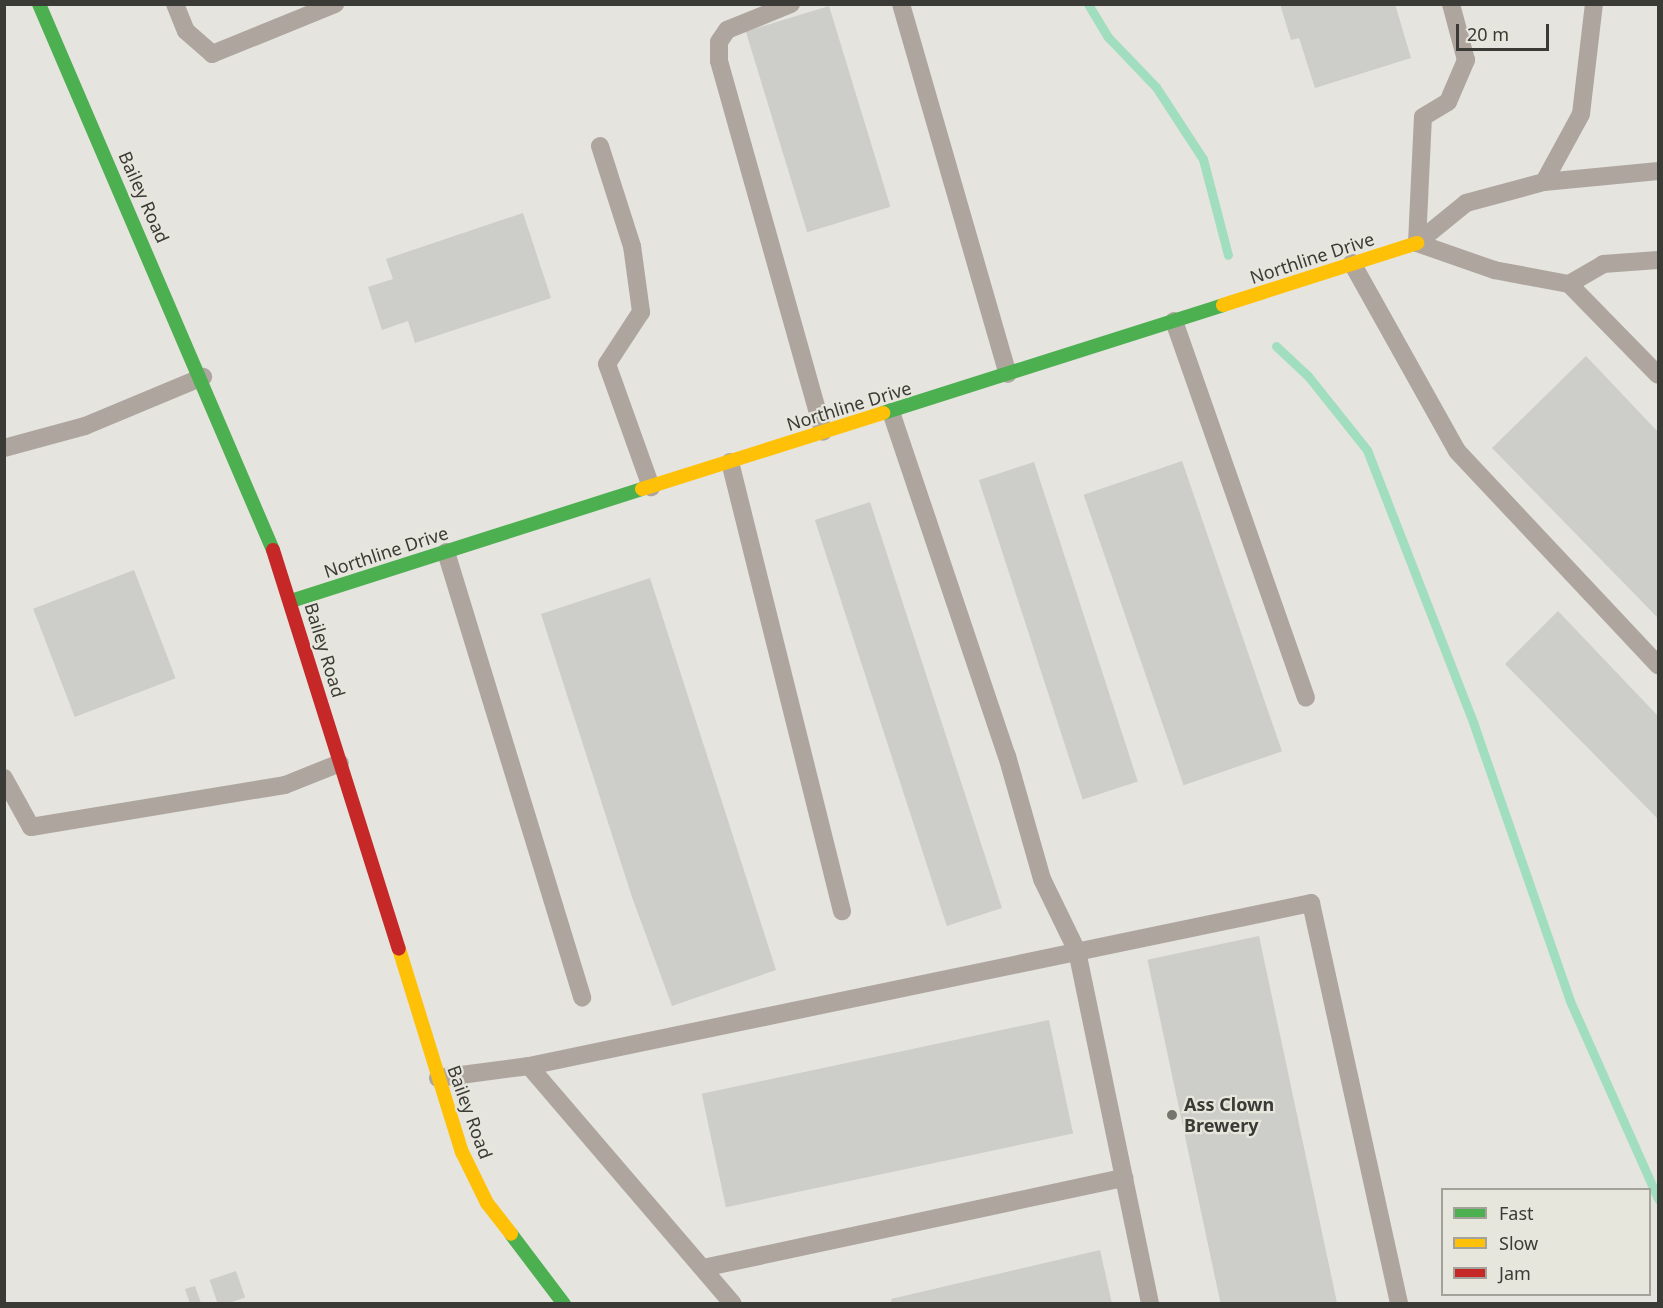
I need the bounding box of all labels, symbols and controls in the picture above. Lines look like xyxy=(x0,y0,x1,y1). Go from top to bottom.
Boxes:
scale bar xyxy=(1459,12,1552,50)
text: 20 m xyxy=(1467,22,1509,46)
street label: Bailey Road xyxy=(114,148,174,246)
street label: Northline Drive xyxy=(1247,228,1377,288)
street label: Northline Drive xyxy=(784,377,914,435)
street label: Northline Drive xyxy=(321,522,451,582)
street label: Bailey Road xyxy=(300,600,350,700)
street label: Bailey Road xyxy=(443,1062,497,1162)
place label: Ass Clown Brewery xyxy=(1184,1094,1274,1136)
marker: Ass Clown Brewery xyxy=(1165,1108,1179,1122)
legend xyxy=(1441,1188,1651,1296)
text: Fast xyxy=(1499,1201,1534,1225)
text: Slow xyxy=(1499,1231,1538,1255)
text: Jam xyxy=(1499,1261,1531,1285)

